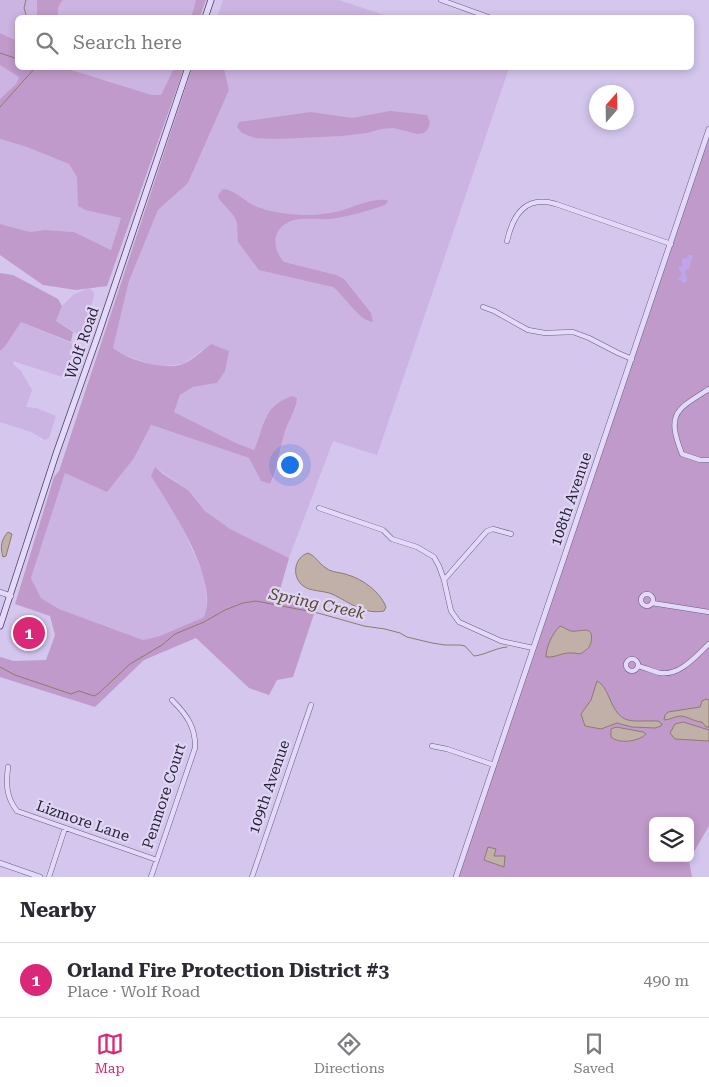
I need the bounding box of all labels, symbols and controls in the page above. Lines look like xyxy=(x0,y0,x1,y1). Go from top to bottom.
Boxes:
search box xyxy=(15,15,694,70)
icon: search xyxy=(33,29,61,57)
text: Search here xyxy=(73,31,182,54)
north arrow xyxy=(589,85,634,130)
street label: Wolf Road xyxy=(61,304,103,381)
street label: 108th Avenue xyxy=(547,450,595,548)
your location xyxy=(277,452,303,478)
water label: Spring Creek xyxy=(266,584,367,623)
pin: 1 xyxy=(13,614,45,652)
street label: 109th Avenue xyxy=(245,738,293,836)
street label: Penmore Court xyxy=(139,741,190,851)
street label: Lizmore Lane xyxy=(34,797,132,845)
map controls xyxy=(649,817,694,862)
button: layers xyxy=(649,817,694,862)
text: Nearby xyxy=(20,898,96,922)
text: Orland Fire Protection District #3 xyxy=(67,959,389,982)
text: 1 xyxy=(32,971,40,990)
text: 490 m xyxy=(643,971,689,990)
text: Place · Wolf Road xyxy=(67,982,200,1001)
tab: Map xyxy=(95,1030,125,1076)
tab: Directions xyxy=(314,1030,384,1076)
tab: Saved xyxy=(574,1030,614,1076)

